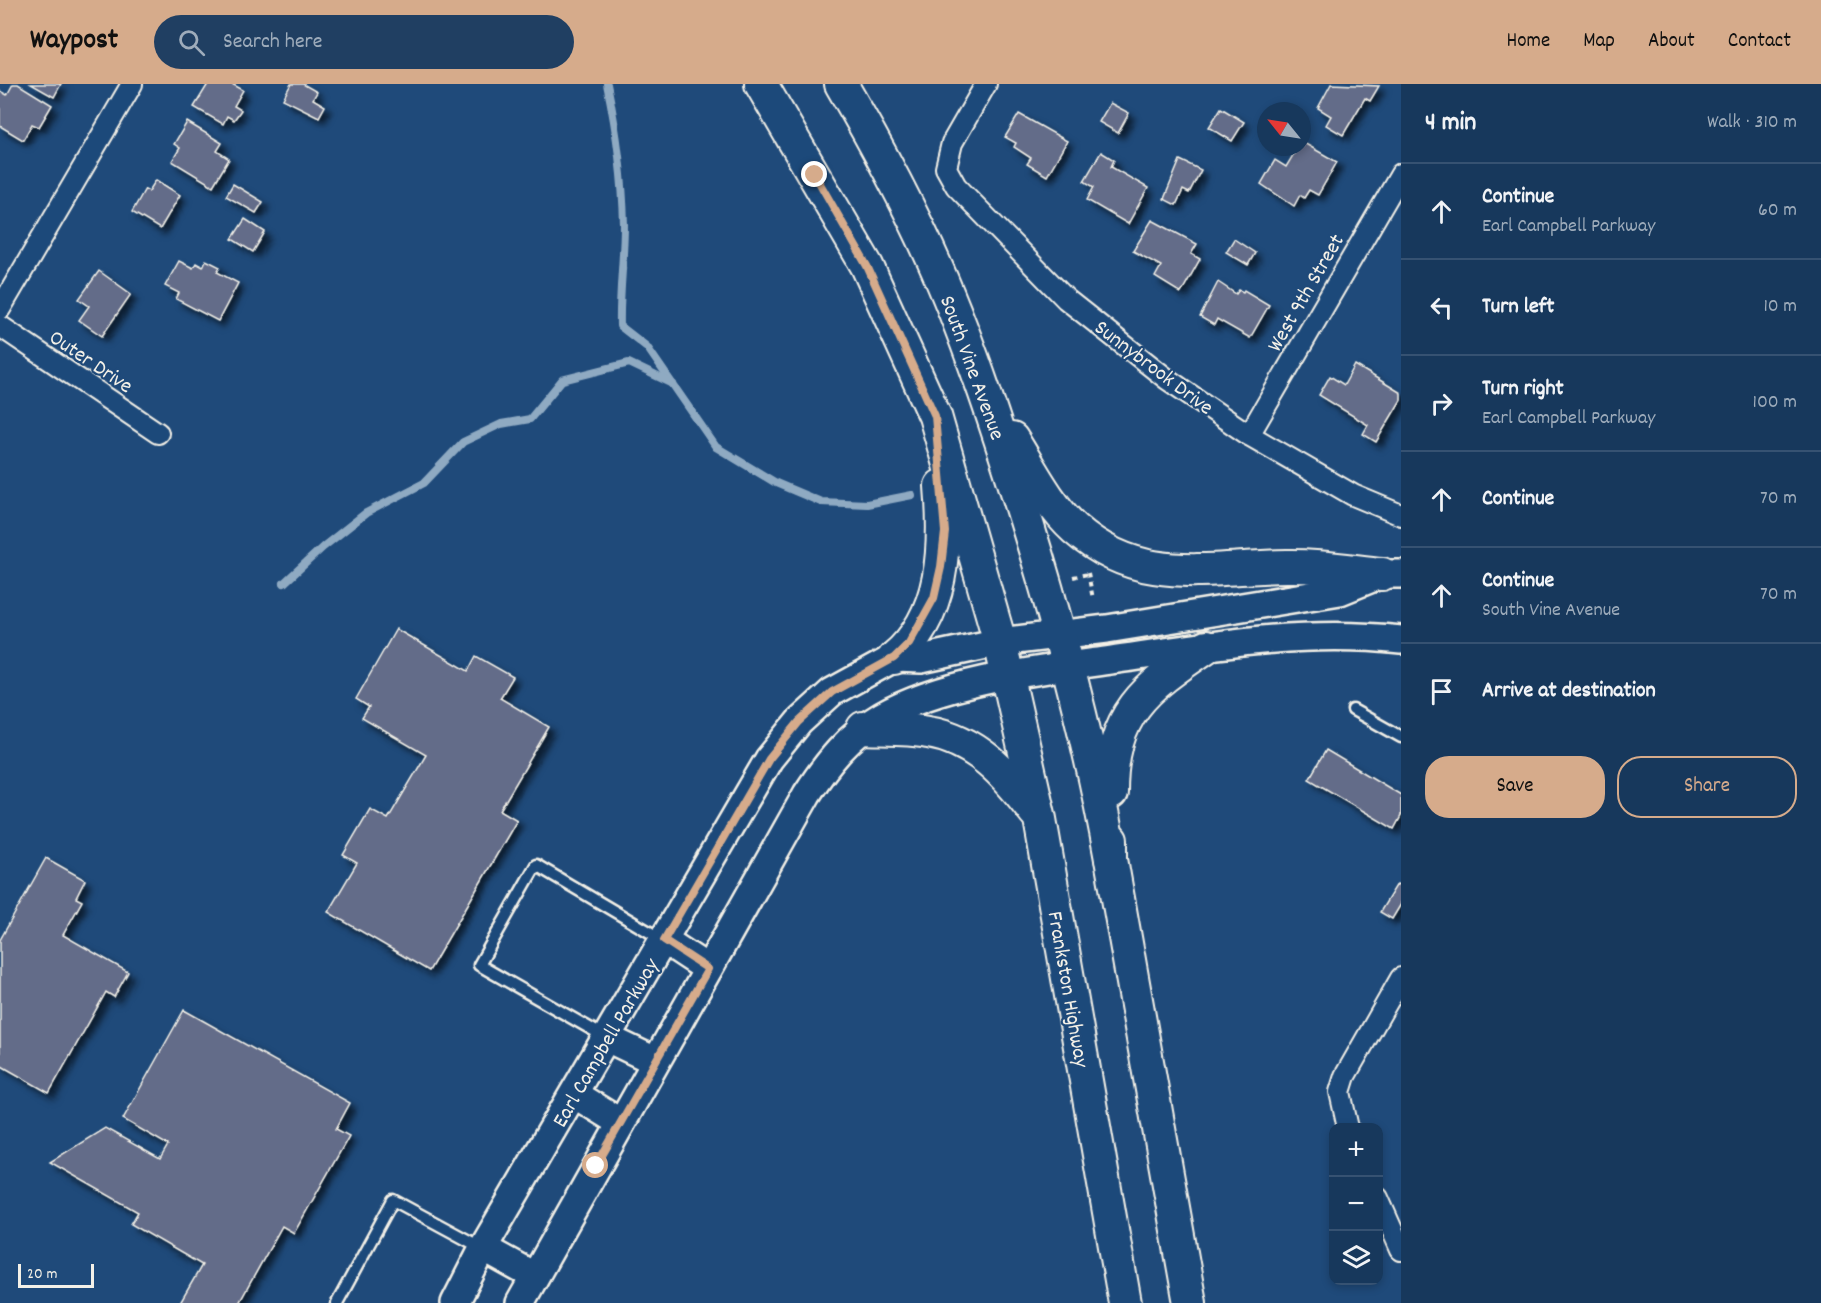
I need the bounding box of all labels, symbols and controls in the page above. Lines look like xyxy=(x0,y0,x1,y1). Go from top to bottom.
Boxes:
search box xyxy=(154,15,574,69)
text: Waypost xyxy=(30,22,118,62)
icon: search xyxy=(175,26,208,59)
text: Search here xyxy=(223,27,322,58)
text: Home xyxy=(1506,27,1550,57)
text: Map xyxy=(1583,27,1615,57)
text: About xyxy=(1648,27,1695,57)
text: Contact xyxy=(1728,27,1791,57)
north arrow xyxy=(1257,102,1311,156)
text: 4 min xyxy=(1425,105,1476,142)
text: Walk · 310 m xyxy=(1707,109,1797,137)
route end xyxy=(801,161,827,187)
text: Continue xyxy=(1482,182,1554,213)
icon: ahead xyxy=(1425,195,1458,228)
text: 60 m xyxy=(1758,197,1797,225)
text: Earl Campbell Parkway xyxy=(1482,213,1655,241)
street label: West 9th Street xyxy=(1261,229,1353,358)
icon: left xyxy=(1425,291,1458,324)
street label: South Vine Avenue xyxy=(930,292,1011,445)
text: Turn left xyxy=(1482,292,1554,323)
text: 10 m xyxy=(1763,293,1797,321)
street label: Sunnybrook Drive xyxy=(1087,314,1219,424)
street label: Outer Drive xyxy=(42,323,138,402)
text: Turn right xyxy=(1482,374,1564,405)
icon: right xyxy=(1425,387,1458,420)
text: 100 m xyxy=(1753,389,1797,417)
text: Earl Campbell Parkway xyxy=(1482,405,1655,433)
icon: ahead xyxy=(1425,483,1458,516)
text: Continue xyxy=(1482,484,1554,515)
text: 70 m xyxy=(1760,485,1797,513)
text: Continue xyxy=(1482,566,1554,597)
icon: ahead xyxy=(1425,579,1458,612)
text: 70 m xyxy=(1760,581,1797,609)
text: South Vine Avenue xyxy=(1482,597,1620,625)
icon: arrive xyxy=(1425,675,1458,708)
text: Arrive at destination xyxy=(1482,676,1656,707)
button: Save xyxy=(1425,756,1605,818)
button: Share xyxy=(1617,756,1797,818)
street label: Frankston Highway xyxy=(1038,909,1096,1071)
street label: Earl Campbell Parkway xyxy=(546,952,669,1134)
map controls xyxy=(1329,1123,1383,1285)
button: + xyxy=(1329,1123,1383,1177)
route start xyxy=(582,1152,608,1178)
button: − xyxy=(1329,1177,1383,1231)
button: layers xyxy=(1329,1231,1383,1285)
scale bar xyxy=(18,1261,94,1288)
text: 20 m xyxy=(27,1263,57,1286)

